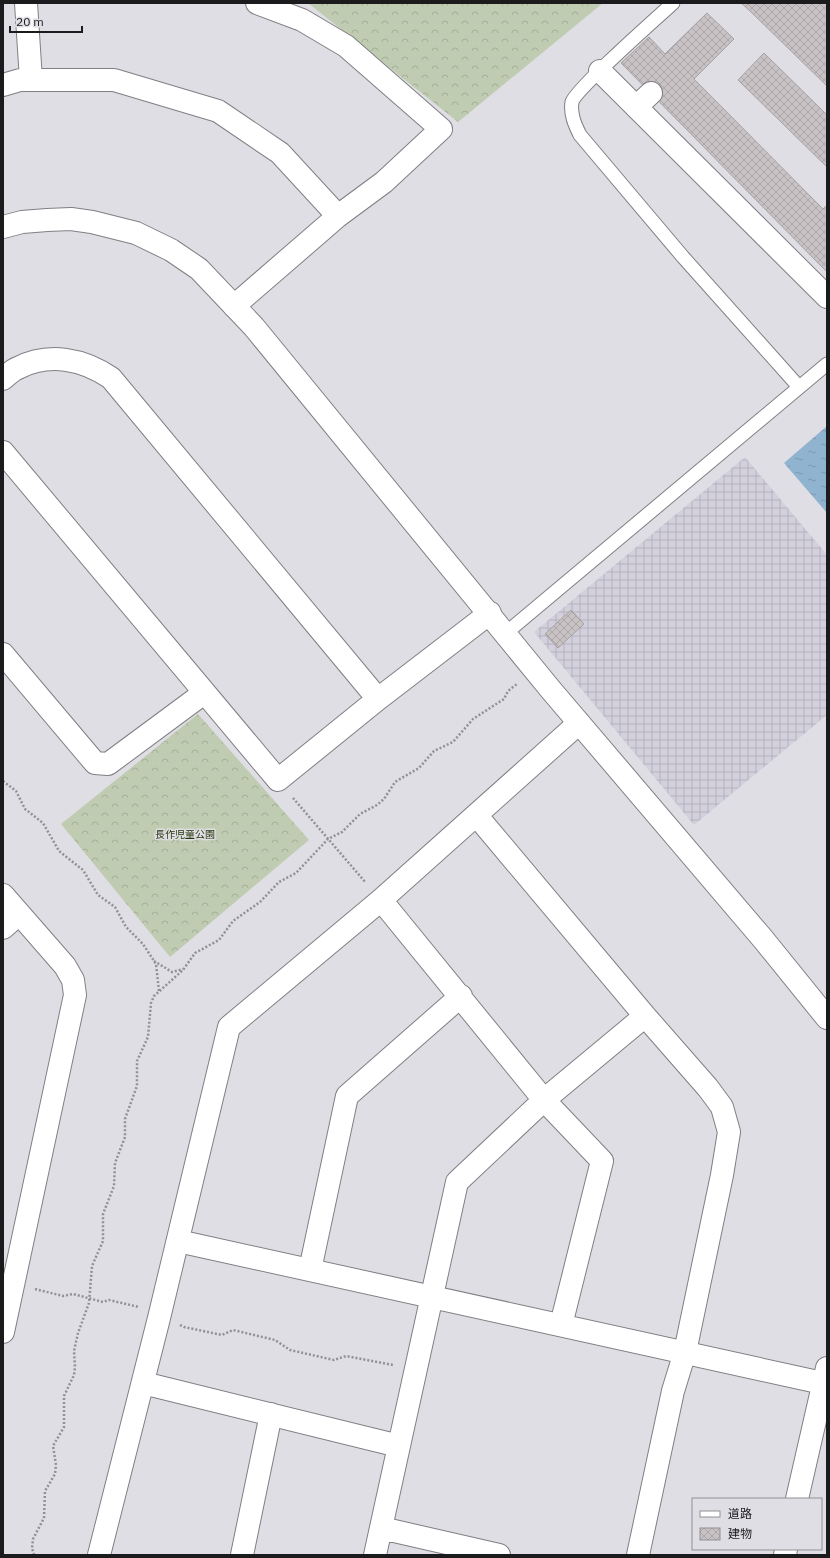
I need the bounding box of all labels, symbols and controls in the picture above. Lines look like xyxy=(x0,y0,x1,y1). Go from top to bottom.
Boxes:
scale bar xyxy=(10,8,82,34)
text: 20 m xyxy=(16,14,44,29)
park label: 長作児童公園 xyxy=(155,828,215,841)
legend xyxy=(692,1498,822,1550)
text: 道路 xyxy=(728,1506,752,1521)
text: 建物 xyxy=(728,1526,752,1541)

